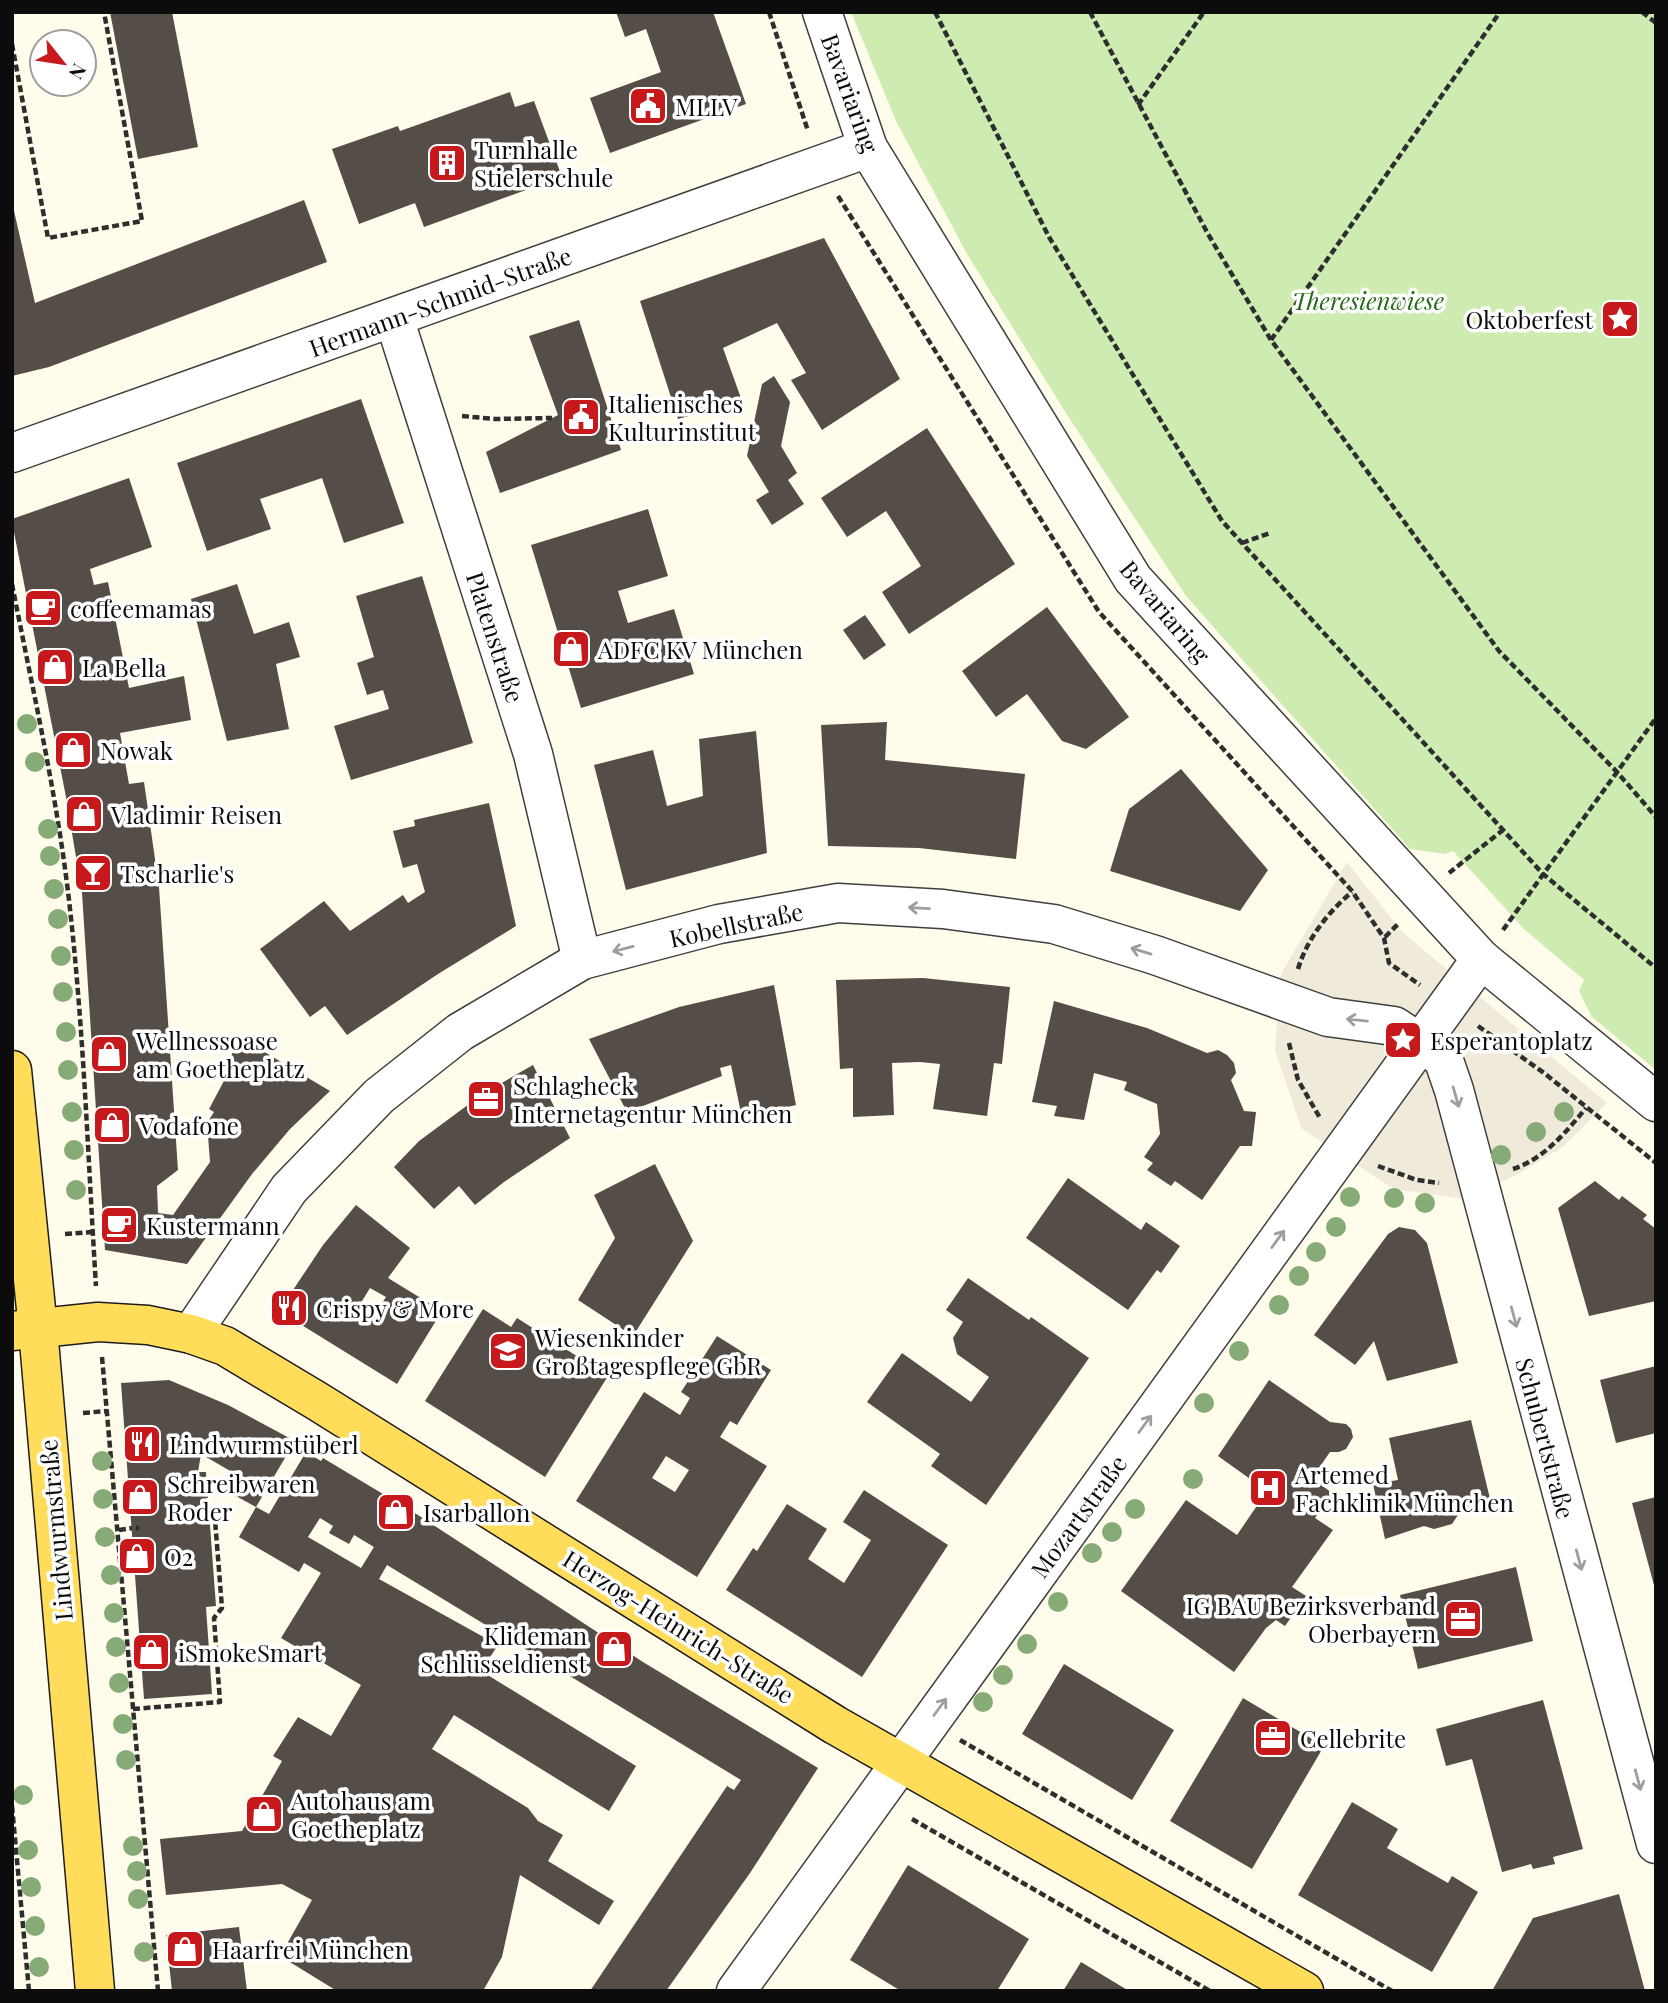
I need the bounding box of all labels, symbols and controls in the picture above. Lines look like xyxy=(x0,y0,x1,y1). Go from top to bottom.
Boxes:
north arrow xyxy=(28,28,98,98)
street label: Bavariaring xyxy=(815,29,887,157)
text: N xyxy=(64,60,93,85)
public building icon: MLLV xyxy=(627,85,669,127)
place label: MLLV xyxy=(675,90,738,122)
place label: Turnhalle Stielerschule xyxy=(474,133,613,193)
building icon: Turnhalle Stielerschule xyxy=(426,142,468,184)
street label: Hermann-Schmid-Straße xyxy=(304,239,576,363)
park label: Theresienwiese xyxy=(1292,284,1444,316)
place icon: Oktoberfest xyxy=(1599,298,1641,340)
place label: Oktoberfest xyxy=(1465,303,1594,335)
place label: Italienisches Kulturinstitut xyxy=(608,387,757,447)
public building icon: Italienisches Kulturinstitut xyxy=(560,396,602,438)
street label: Bavariaring xyxy=(1114,553,1218,669)
street label: Platenstraße xyxy=(460,568,532,706)
cafe icon: coffeemamas xyxy=(22,587,64,629)
place label: coffeemamas xyxy=(70,592,212,624)
shop icon: ADFC KV München xyxy=(550,628,592,670)
place label: ADFC KV München xyxy=(597,633,803,665)
shop icon: La Bella xyxy=(34,646,76,688)
place label: La Bella xyxy=(82,651,167,683)
shop icon: Nowak xyxy=(52,729,94,771)
place label: Nowak xyxy=(100,734,174,766)
shop icon: Vladimir Reisen xyxy=(63,793,105,835)
place label: Vladimir Reisen xyxy=(110,798,282,830)
bar icon: Tscharlie's xyxy=(72,852,114,894)
place label: Tscharlie's xyxy=(120,857,234,889)
street label: Kobellstraße xyxy=(666,894,806,954)
one-way arrow xyxy=(908,901,931,914)
one-way arrow xyxy=(612,943,635,956)
one-way arrow xyxy=(1131,944,1153,956)
one-way arrow xyxy=(1346,1014,1369,1027)
place icon: Esperantoplatz xyxy=(1382,1019,1424,1061)
place label: Wellnessoase am Goetheplatz xyxy=(135,1024,305,1084)
place label: Esperantoplatz xyxy=(1430,1024,1593,1056)
shop icon: Wellnessoase am Goetheplatz xyxy=(88,1033,130,1075)
place label: Schlagheck Internetagentur München xyxy=(513,1069,792,1129)
office icon: Schlagheck Internetagentur München xyxy=(465,1078,507,1120)
one-way arrow xyxy=(1450,1086,1463,1108)
shop icon: Vodafone xyxy=(91,1104,133,1146)
place label: Vodafone xyxy=(138,1109,239,1141)
cafe icon: Kustermann xyxy=(98,1204,140,1246)
place label: Kustermann xyxy=(146,1209,280,1241)
one-way arrow xyxy=(1271,1230,1285,1249)
restaurant icon: Crispy & More xyxy=(268,1287,310,1329)
place label: Crispy & More xyxy=(316,1292,474,1324)
one-way arrow xyxy=(1508,1305,1521,1327)
place label: Wiesenkinder Großtagespflege GbR xyxy=(534,1321,762,1381)
school or university icon: Wiesenkinder Großtagespflege GbR xyxy=(487,1330,529,1372)
street label: Schubertstraße xyxy=(1509,1354,1583,1522)
one-way arrow xyxy=(1138,1415,1152,1434)
restaurant icon: Lindwurmstüberl xyxy=(121,1423,163,1465)
place label: Lindwurmstüberl xyxy=(169,1428,359,1460)
street label: Lindwurmstraße xyxy=(31,1438,79,1622)
street label: Mozartstraße xyxy=(1023,1448,1133,1584)
place label: Artemed Fachklinik München xyxy=(1294,1458,1514,1518)
place label: Schreibwaren Roder xyxy=(167,1467,315,1527)
hospital icon: Artemed Fachklinik München xyxy=(1247,1467,1289,1509)
shop icon: Schreibwaren Roder xyxy=(119,1476,161,1518)
shop icon: Isarballon xyxy=(375,1491,417,1533)
place label: Isarballon xyxy=(423,1496,530,1528)
shop icon: O2 xyxy=(116,1535,158,1577)
place label: O2 xyxy=(164,1540,193,1572)
street label: Herzog-Heinrich-Straße xyxy=(558,1542,800,1710)
one-way arrow xyxy=(1573,1548,1586,1571)
place label: IG BAU Bezirksverband Oberbayern xyxy=(1186,1589,1436,1649)
office icon: IG BAU Bezirksverband Oberbayern xyxy=(1442,1598,1484,1640)
place label: Klideman Schlüsseldienst xyxy=(421,1619,587,1679)
shop icon: Klideman Schlüsseldienst xyxy=(593,1628,635,1670)
shop icon: iSmokeSmart xyxy=(130,1631,172,1673)
place label: iSmokeSmart xyxy=(178,1636,323,1668)
one-way arrow xyxy=(932,1698,947,1717)
office icon: Cellebrite xyxy=(1252,1717,1294,1759)
place label: Cellebrite xyxy=(1300,1722,1406,1754)
one-way arrow xyxy=(1632,1768,1645,1791)
place label: Autohaus am Goetheplatz xyxy=(290,1784,431,1844)
shop icon: Autohaus am Goetheplatz xyxy=(243,1793,285,1835)
shop icon: Haarfrei München xyxy=(164,1928,206,1970)
place label: Haarfrei München xyxy=(212,1933,409,1965)

